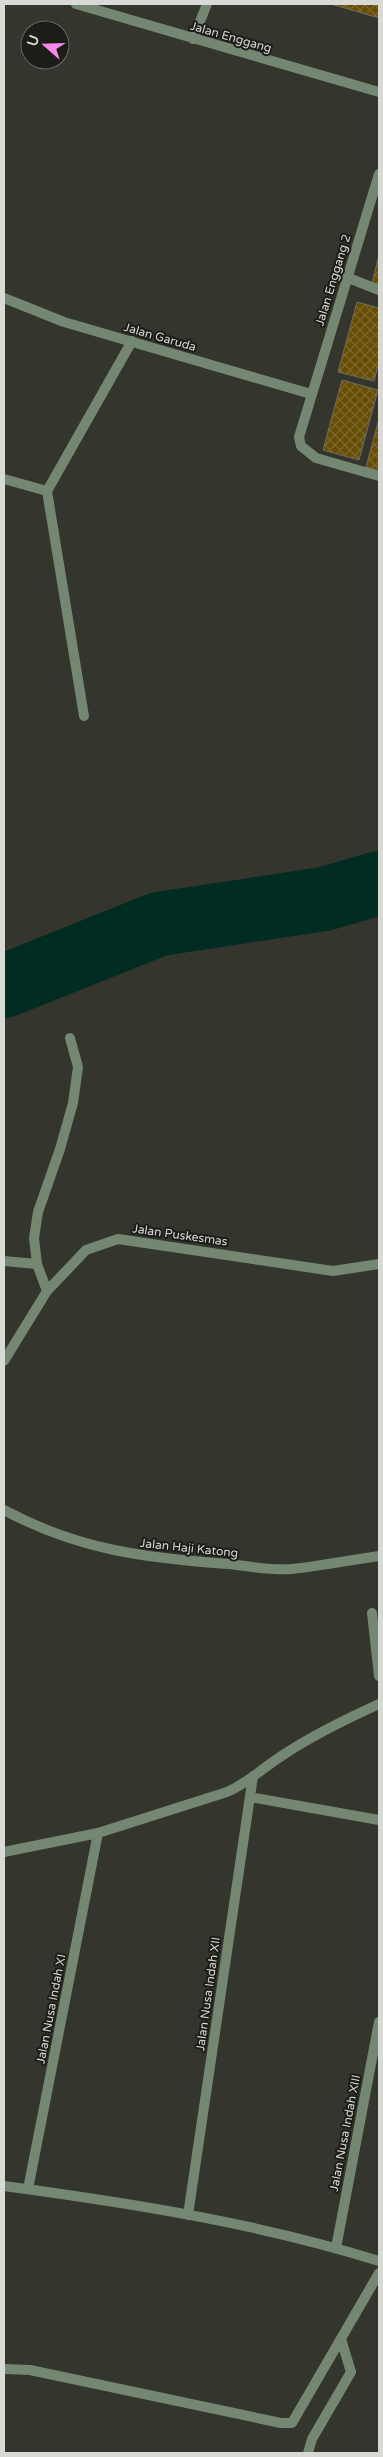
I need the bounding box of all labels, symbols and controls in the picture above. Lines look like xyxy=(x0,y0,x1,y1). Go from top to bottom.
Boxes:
street label: Jalan Enggang xyxy=(189,19,273,55)
north arrow xyxy=(20,20,70,70)
text: U xyxy=(23,33,43,49)
street label: Jalan Enggang 2 xyxy=(312,233,354,327)
street label: Jalan Garuda xyxy=(122,320,198,354)
street label: Jalan Puskesmas xyxy=(131,1221,229,1249)
street label: Jalan Haji Katong xyxy=(139,1536,239,1560)
street label: Jalan Nusa Indah XII xyxy=(193,1936,223,2052)
street label: Jalan Nusa Indah XI xyxy=(33,1953,69,2065)
street label: Jalan Nusa Indah XIII xyxy=(327,2073,363,2193)

